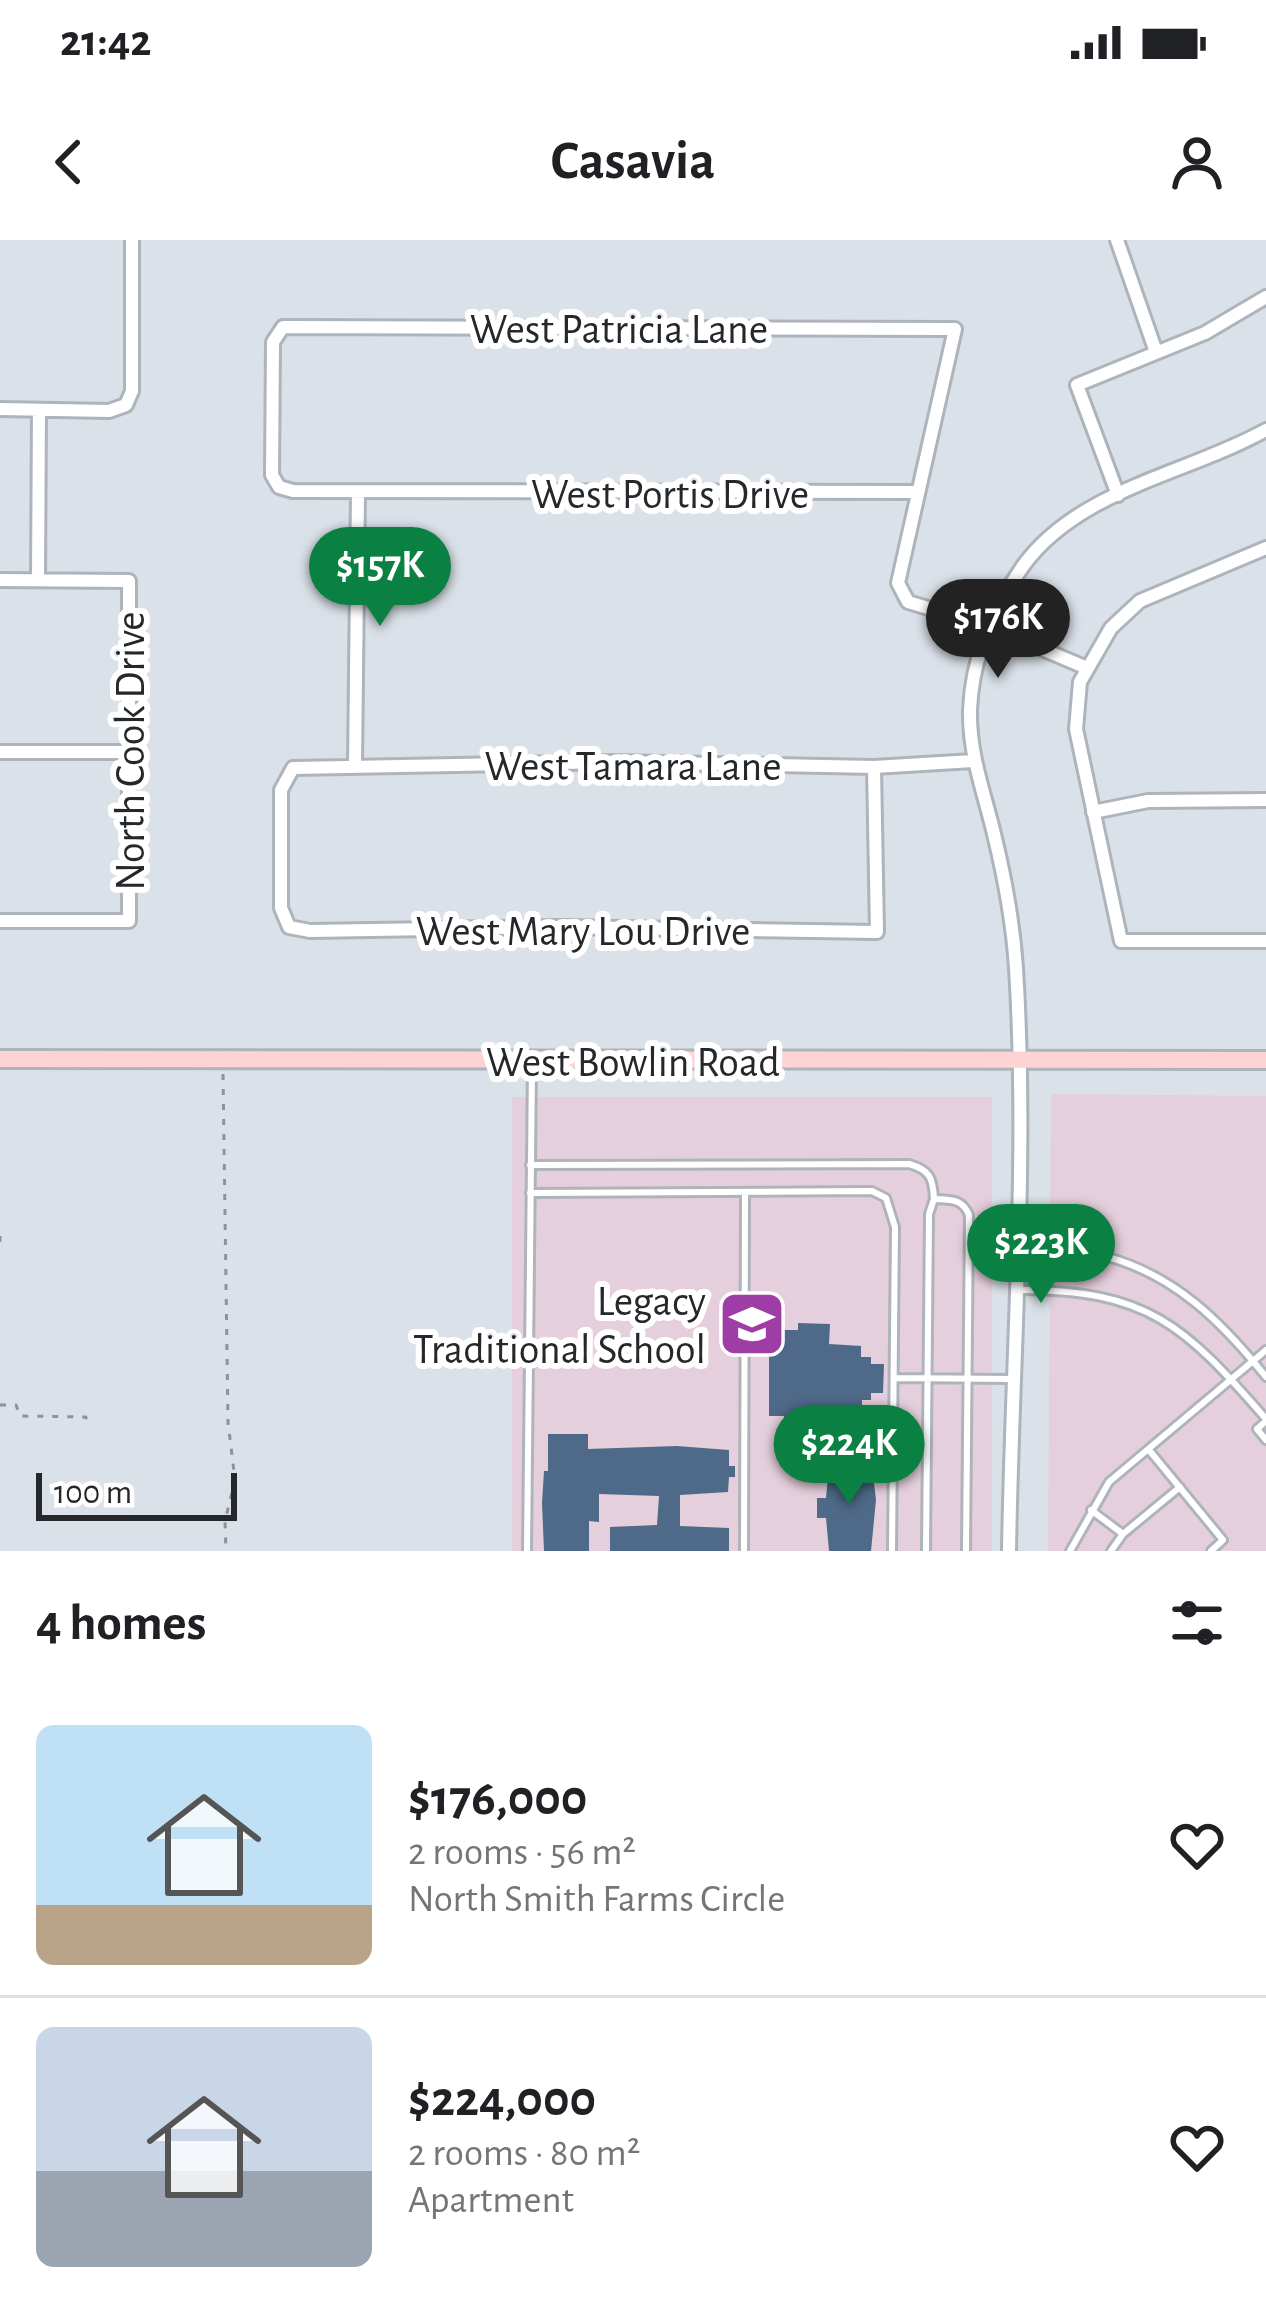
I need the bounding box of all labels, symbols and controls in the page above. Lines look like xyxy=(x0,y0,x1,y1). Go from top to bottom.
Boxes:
text: 21:42 xyxy=(60,19,152,64)
icon: back xyxy=(36,129,102,195)
icon: person xyxy=(1164,129,1230,195)
text: Casavia xyxy=(551,135,715,189)
street label: West Patricia Lane xyxy=(470,309,768,351)
street label: West Portis Drive xyxy=(531,474,809,516)
pin: $157K xyxy=(296,527,464,629)
text: $157K xyxy=(336,546,424,585)
pin: $176K xyxy=(914,579,1082,681)
text: $176K xyxy=(953,598,1043,637)
street label: North Cook Drive xyxy=(110,611,152,891)
street label: West Tamara Lane xyxy=(484,746,782,788)
street label: West Mary Lou Drive xyxy=(416,911,750,953)
street label: West Bowlin Road xyxy=(486,1042,780,1084)
pin: $223K xyxy=(957,1204,1125,1306)
text: $223K xyxy=(994,1223,1088,1262)
place label: Legacy Traditional School xyxy=(413,1281,706,1371)
school or university icon: Legacy Traditional School xyxy=(717,1289,787,1359)
pin: $224K xyxy=(765,1405,933,1507)
text: $224K xyxy=(801,1424,897,1463)
scale bar xyxy=(36,1467,237,1520)
text: 100 m xyxy=(54,1477,132,1510)
icon: filters xyxy=(1164,1590,1230,1656)
text: 4 homes xyxy=(36,1598,206,1649)
icon: home xyxy=(132,1773,276,1917)
text: $176,000 xyxy=(408,1773,587,1824)
icon: heart xyxy=(1164,1812,1230,1878)
text: 2 rooms · 56 m² xyxy=(408,1833,636,1872)
text: North Smith Farms Circle xyxy=(408,1880,785,1919)
text: $224,000 xyxy=(408,2074,596,2125)
icon: home xyxy=(132,2075,276,2219)
icon: heart xyxy=(1164,2114,1230,2180)
text: 2 rooms · 80 m² xyxy=(408,2134,640,2173)
text: Apartment xyxy=(408,2181,574,2220)

